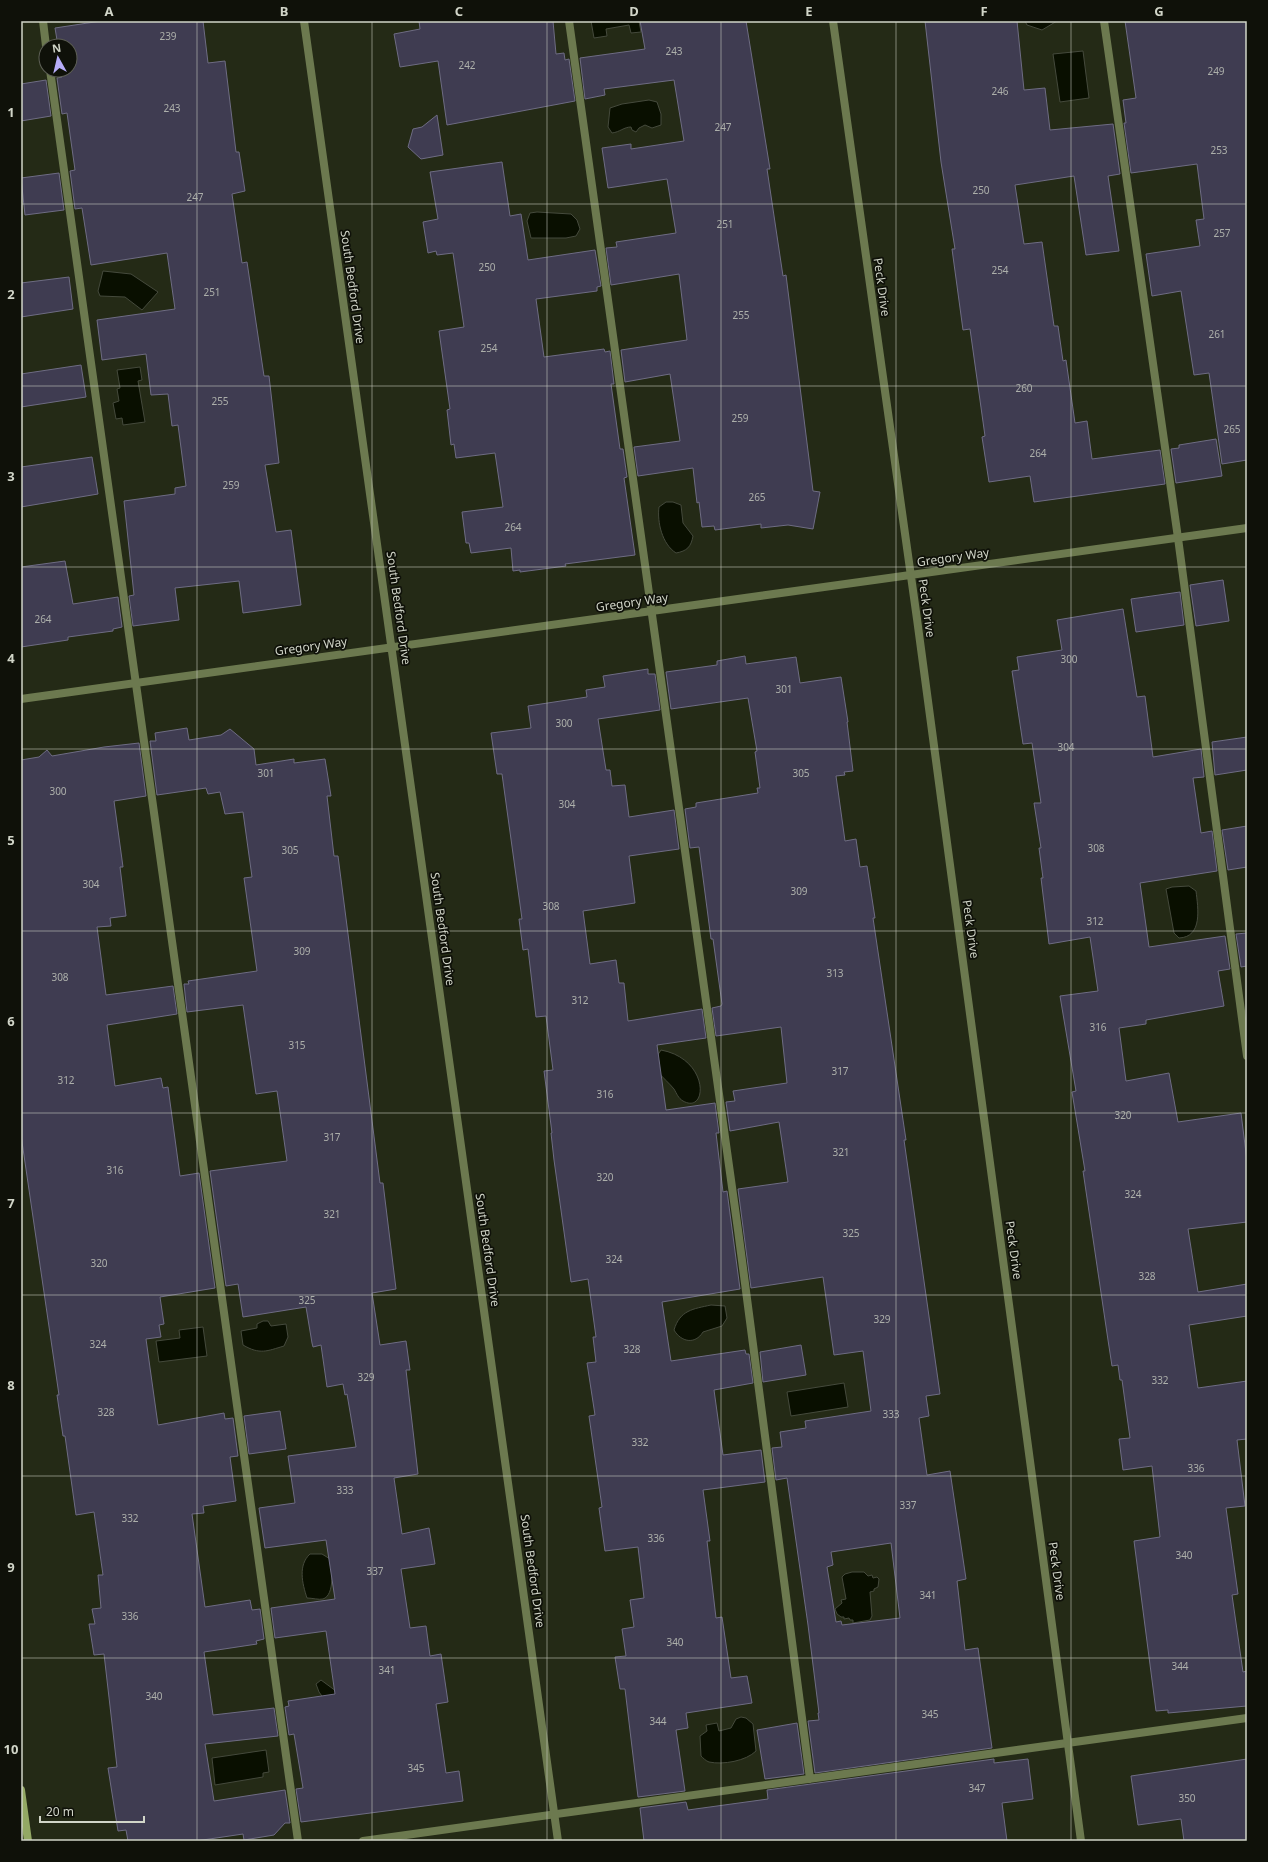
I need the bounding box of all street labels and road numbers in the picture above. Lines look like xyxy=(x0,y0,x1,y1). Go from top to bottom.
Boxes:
street label: South Bedford Drive xyxy=(337,229,369,345)
street label: Peck Drive xyxy=(869,257,895,318)
street label: Gregory Way xyxy=(916,543,991,570)
street label: South Bedford Drive xyxy=(383,550,415,666)
street label: Peck Drive xyxy=(914,578,940,639)
street label: Gregory Way xyxy=(595,588,670,615)
street label: Gregory Way xyxy=(274,632,349,659)
street label: South Bedford Drive xyxy=(427,871,459,987)
street label: Peck Drive xyxy=(958,899,984,960)
street label: South Bedford Drive xyxy=(472,1192,504,1308)
street label: Peck Drive xyxy=(1001,1220,1027,1281)
street label: South Bedford Drive xyxy=(517,1513,549,1629)
street label: Peck Drive xyxy=(1044,1541,1070,1602)

